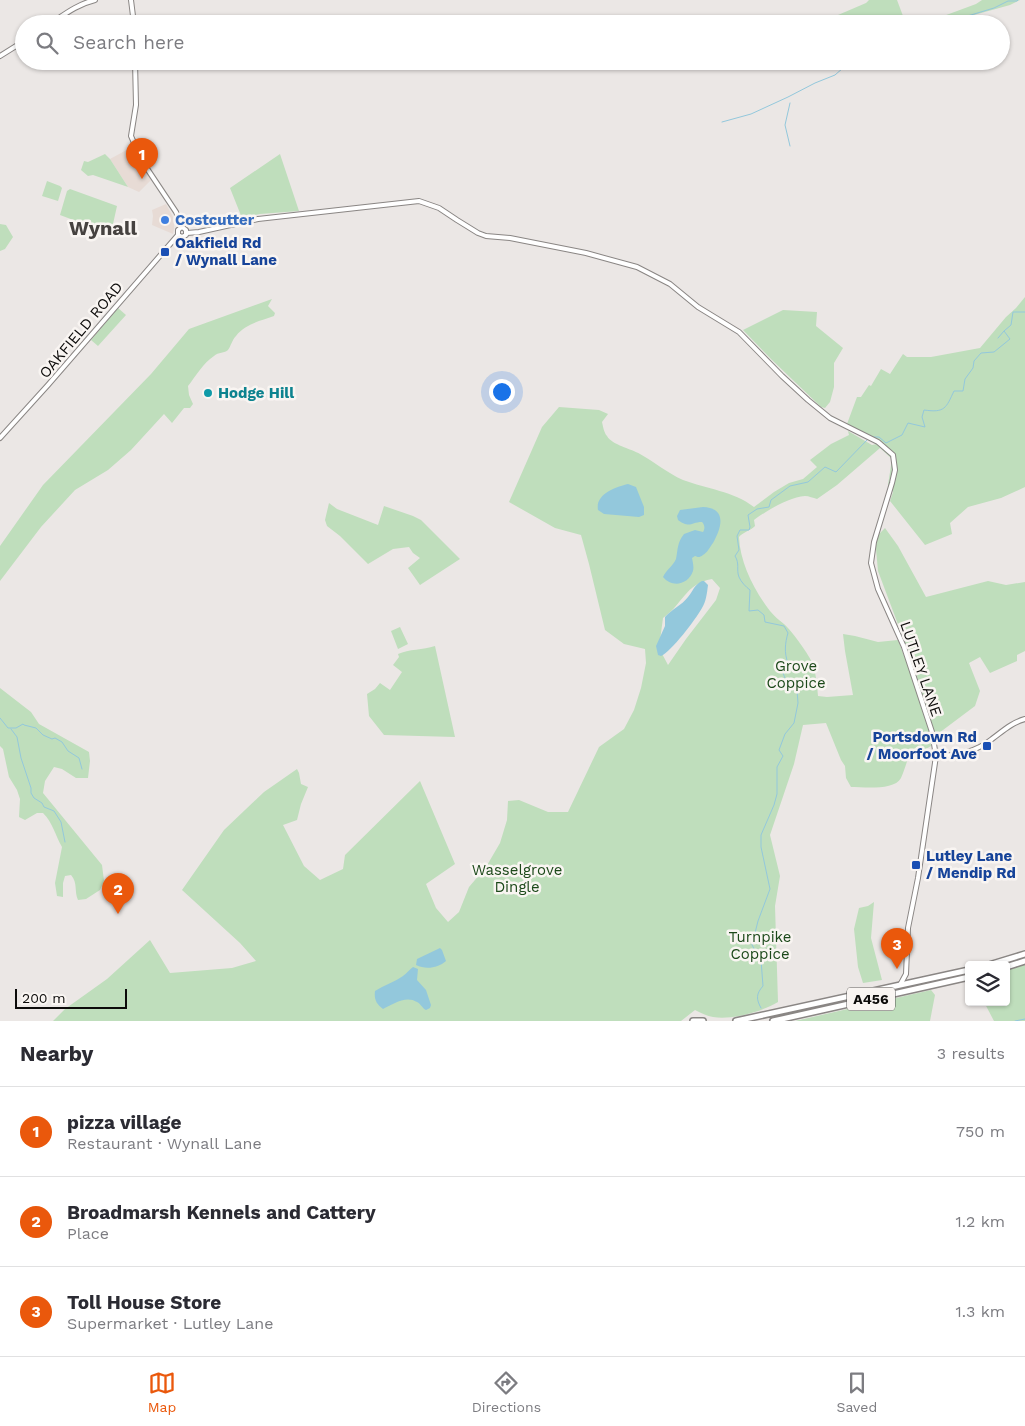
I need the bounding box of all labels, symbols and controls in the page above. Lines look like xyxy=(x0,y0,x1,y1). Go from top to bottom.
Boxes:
search box xyxy=(15,15,1010,70)
icon: search xyxy=(33,29,61,57)
text: Search here xyxy=(73,31,184,54)
pin: 1 xyxy=(126,138,158,179)
place label: Costcutter xyxy=(175,211,255,229)
marker: Costcutter xyxy=(159,214,171,226)
district label: Wynall xyxy=(69,216,137,240)
place label: Oakfield Rd / Wynall Lane xyxy=(175,234,277,269)
marker: Oakfield Rd / Wynall Lane xyxy=(159,246,171,258)
street label: OAKFIELD ROAD xyxy=(35,278,127,382)
your location xyxy=(489,379,515,405)
place label: Hodge Hill xyxy=(218,384,294,402)
marker: Hodge Hill xyxy=(202,387,214,399)
street label: LUTLEY LANE xyxy=(896,619,946,719)
park label: Grove Coppice xyxy=(766,657,826,692)
place label: Portsdown Rd / Moorfoot Ave xyxy=(867,728,977,763)
marker: Portsdown Rd / Moorfoot Ave xyxy=(981,740,993,752)
place label: Lutley Lane / Mendip Rd xyxy=(926,847,1016,882)
marker: Lutley Lane / Mendip Rd xyxy=(910,859,922,871)
park label: Wasselgrove Dingle xyxy=(472,861,562,896)
pin: 2 xyxy=(102,873,134,914)
park label: Turnpike Coppice xyxy=(728,928,792,963)
pin: 3 xyxy=(881,928,913,969)
map controls xyxy=(965,961,1010,1006)
button: layers xyxy=(965,961,1010,1006)
scale bar xyxy=(15,986,128,1009)
road number: A456 xyxy=(847,988,895,1011)
text: 200 m xyxy=(22,990,66,1006)
text: Nearby xyxy=(20,1041,93,1066)
text: 3 results xyxy=(937,1044,1005,1063)
text: pizza village xyxy=(67,1111,181,1134)
text: 1 xyxy=(33,1122,39,1141)
text: 750 m xyxy=(956,1122,1005,1141)
text: Restaurant · Wynall Lane xyxy=(67,1134,262,1153)
text: Broadmarsh Kennels and Cattery xyxy=(67,1201,376,1224)
text: 2 xyxy=(31,1212,41,1231)
text: 1.2 km xyxy=(955,1212,1005,1231)
text: Place xyxy=(67,1224,109,1243)
text: Toll House Store xyxy=(67,1291,221,1314)
text: 3 xyxy=(31,1302,41,1321)
text: 1.3 km xyxy=(955,1302,1005,1321)
text: Supermarket · Lutley Lane xyxy=(67,1314,273,1333)
tab: Map xyxy=(148,1369,176,1415)
tab: Directions xyxy=(472,1369,541,1415)
tab: Saved xyxy=(837,1369,877,1415)

